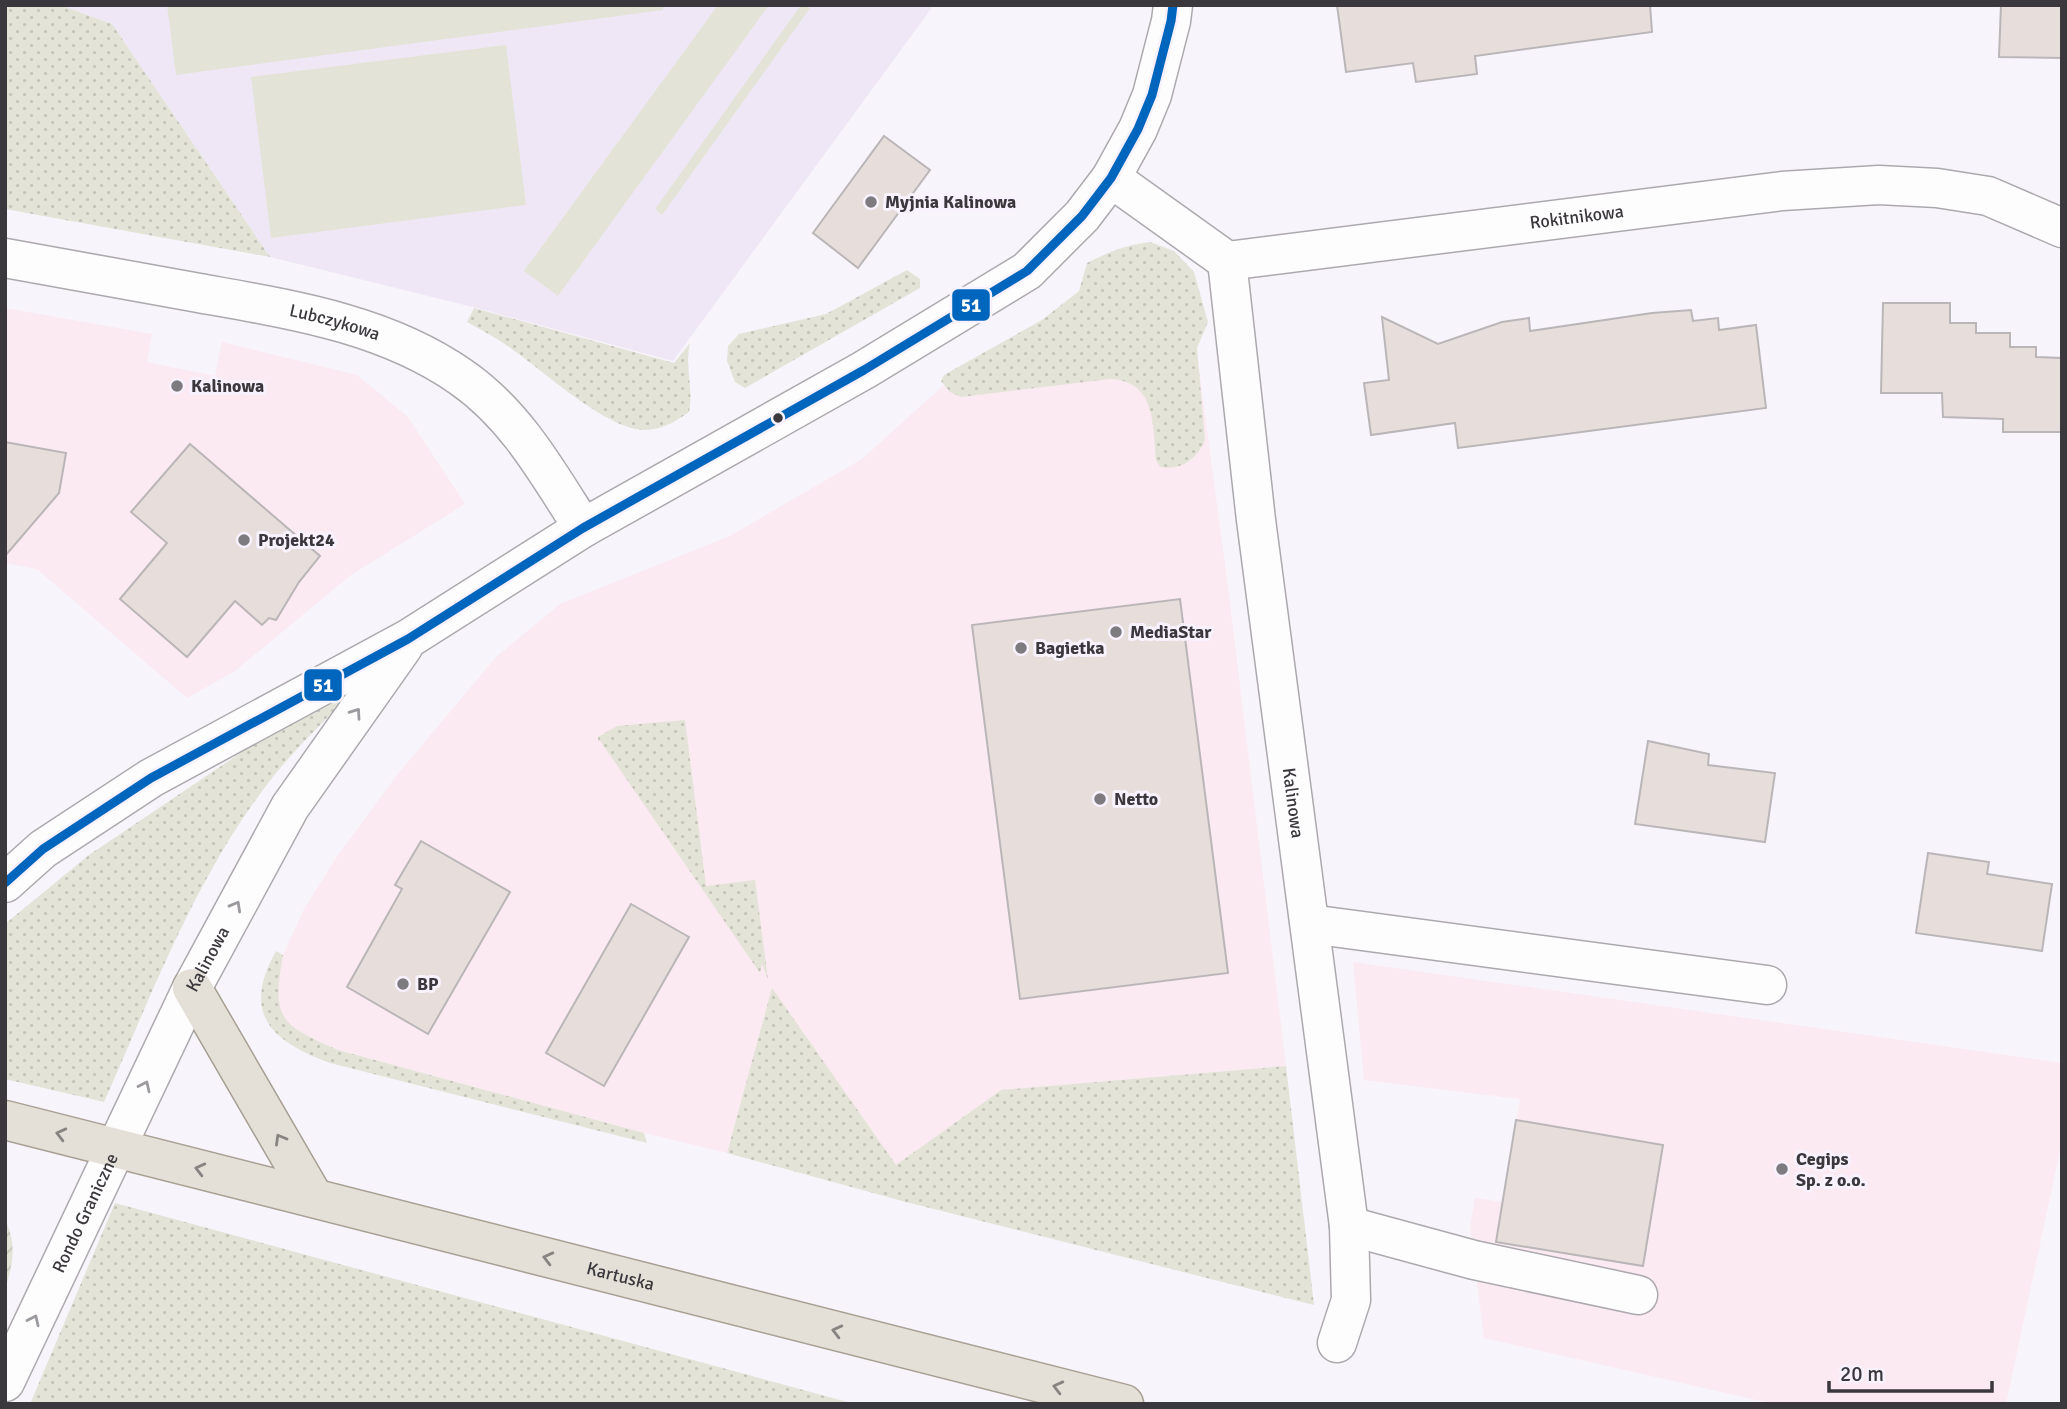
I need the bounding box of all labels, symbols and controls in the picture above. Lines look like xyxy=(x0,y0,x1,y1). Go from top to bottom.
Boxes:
place label: Myjnia Kalinowa xyxy=(885,191,1016,213)
marker: Myjnia Kalinowa xyxy=(863,194,879,210)
street label: Rokitnikowa xyxy=(1528,200,1625,234)
line badge: 51 xyxy=(951,288,991,322)
text: 51 xyxy=(961,294,981,318)
street label: Lubczykowa xyxy=(287,299,383,345)
place label: Kalinowa xyxy=(191,375,264,397)
marker: Kalinowa xyxy=(169,378,185,394)
unlabelled marker xyxy=(771,411,785,425)
place label: Projekt24 xyxy=(258,529,335,551)
marker: Projekt24 xyxy=(236,532,252,548)
place label: MediaStar xyxy=(1130,621,1212,643)
marker: MediaStar xyxy=(1108,624,1124,640)
place label: Bagietka xyxy=(1035,637,1105,659)
marker: Bagietka xyxy=(1013,640,1029,656)
line badge: 51 xyxy=(303,668,343,702)
text: 51 xyxy=(313,674,333,698)
one-way arrow xyxy=(348,708,360,721)
street label: Kalinowa xyxy=(1278,766,1309,840)
place label: Netto xyxy=(1114,788,1158,810)
marker: Netto xyxy=(1092,791,1108,807)
one-way arrow xyxy=(228,901,241,913)
street label: Kalinowa xyxy=(181,923,234,996)
place label: BP xyxy=(417,973,439,995)
marker: BP xyxy=(395,976,411,992)
one-way arrow xyxy=(137,1081,151,1093)
one-way arrow xyxy=(55,1128,67,1142)
one-way arrow xyxy=(275,1133,288,1146)
place label: Cegips Sp. z o.o. xyxy=(1796,1148,1866,1191)
street label: Rondo Graniczne xyxy=(47,1150,123,1277)
marker: Cegips Sp. z o.o. xyxy=(1774,1161,1790,1177)
one-way arrow xyxy=(194,1163,206,1177)
one-way arrow xyxy=(542,1252,554,1266)
street label: Kartuska xyxy=(584,1257,657,1295)
one-way arrow xyxy=(26,1315,40,1327)
one-way arrow xyxy=(832,1325,844,1339)
scale bar xyxy=(1829,1350,1992,1394)
text: 20 m xyxy=(1840,1361,1884,1387)
one-way arrow xyxy=(1052,1381,1064,1395)

